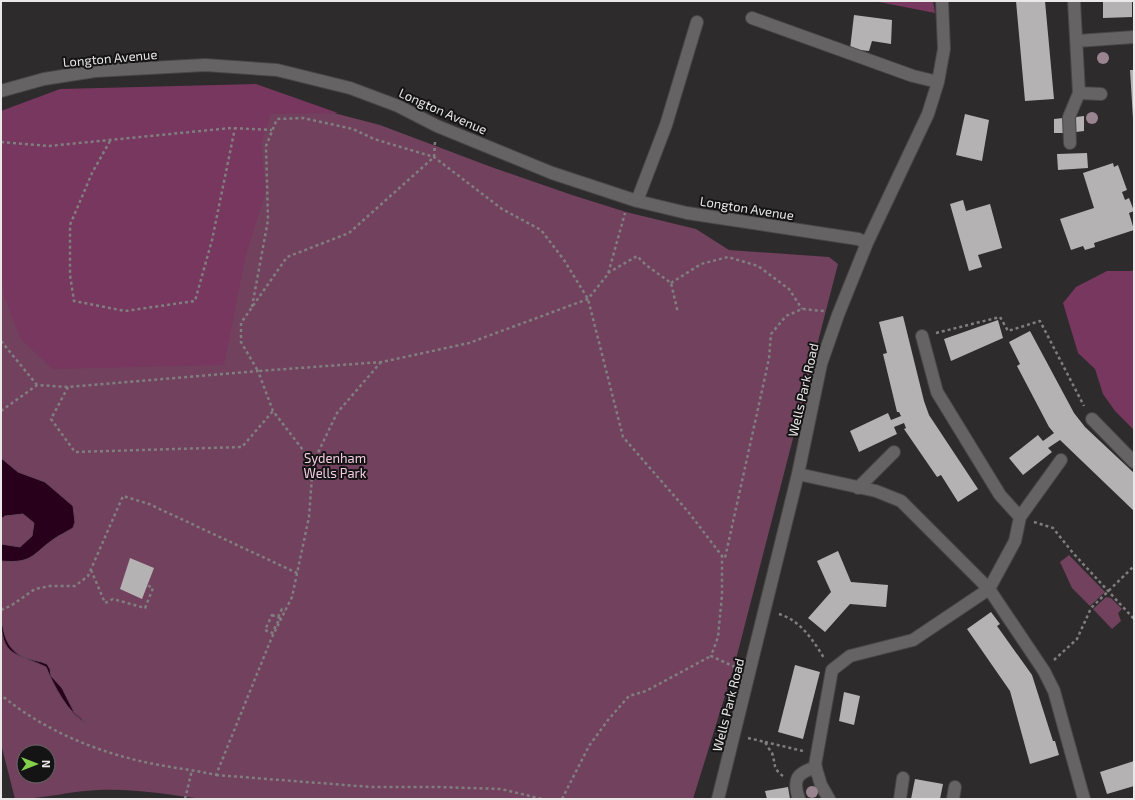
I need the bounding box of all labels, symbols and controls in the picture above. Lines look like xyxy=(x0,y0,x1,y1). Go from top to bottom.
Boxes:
street label: Longton Avenue xyxy=(62,46,158,70)
street label: Longton Avenue xyxy=(396,84,490,138)
street label: Longton Avenue xyxy=(699,193,795,223)
street label: Wells Park Road xyxy=(784,342,822,438)
park label: Sydenham Wells Park xyxy=(304,450,367,481)
street label: Wells Park Road xyxy=(709,657,747,753)
north arrow xyxy=(16,744,56,784)
text: N xyxy=(40,760,53,768)

